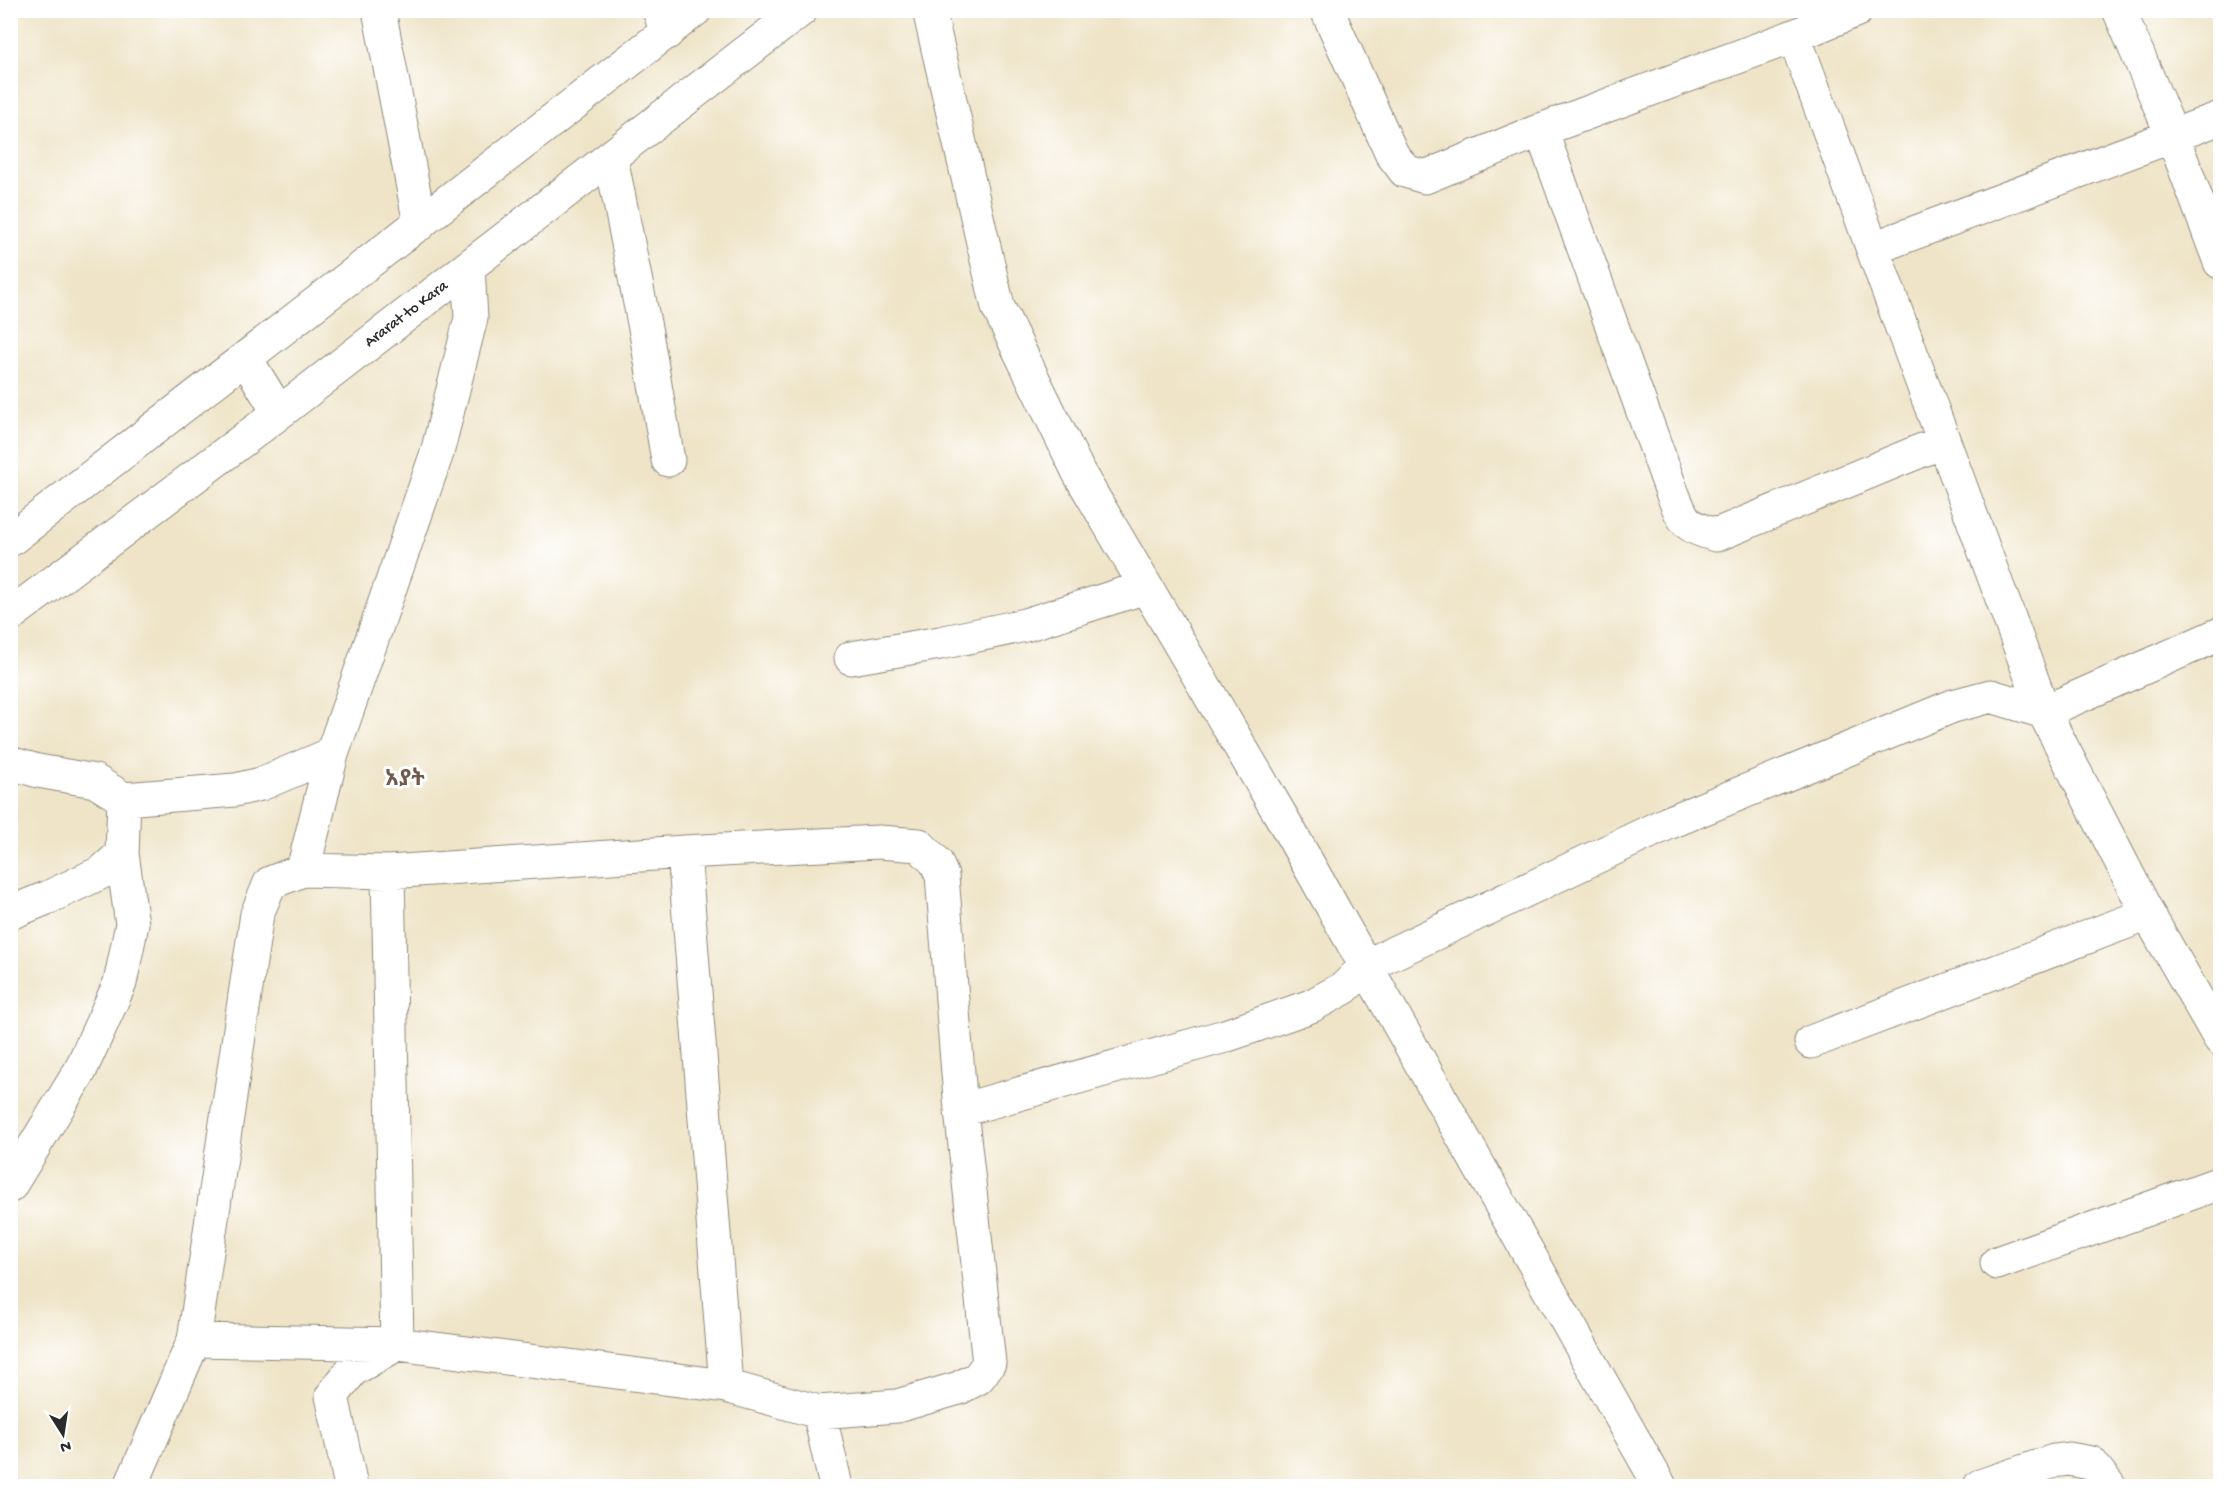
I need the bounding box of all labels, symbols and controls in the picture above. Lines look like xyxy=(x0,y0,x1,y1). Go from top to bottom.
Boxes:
street label: Ararat to Kara xyxy=(361,277,453,353)
district label: አያት xyxy=(385,767,425,794)
north arrow xyxy=(33,1404,93,1464)
text: N xyxy=(58,1435,72,1456)

